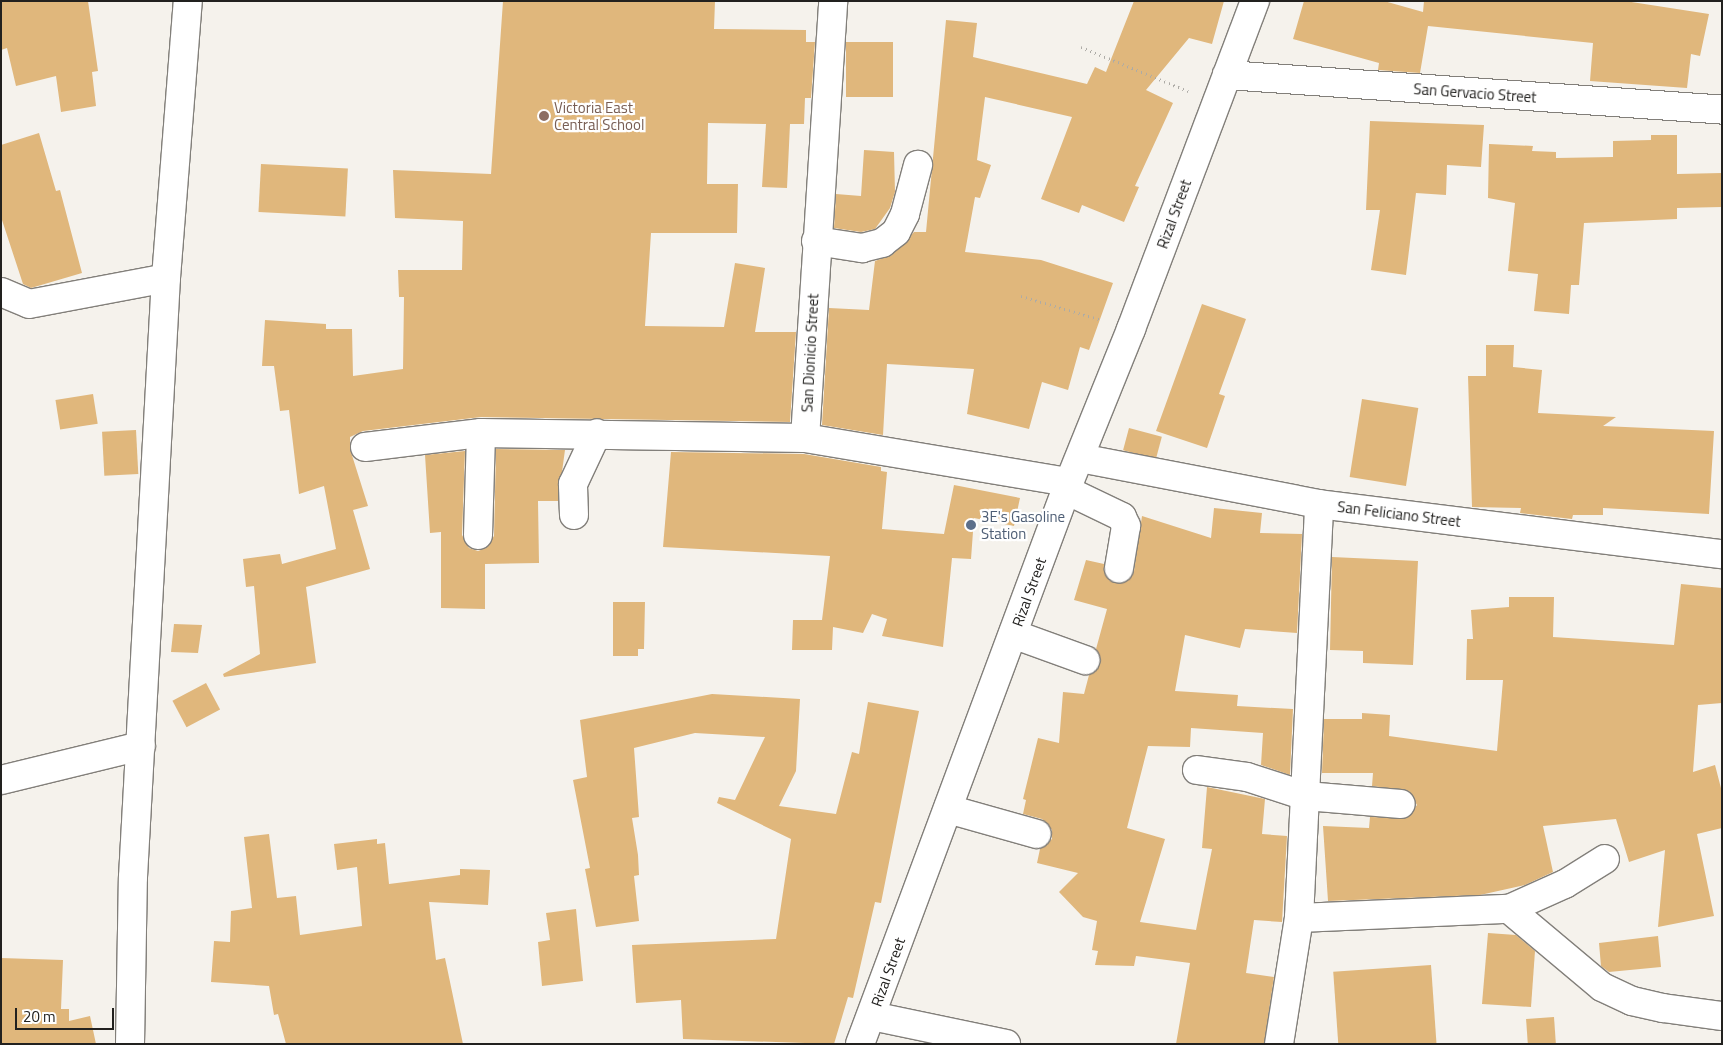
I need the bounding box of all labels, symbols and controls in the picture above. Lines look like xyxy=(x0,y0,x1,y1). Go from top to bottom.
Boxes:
street label: San Gervacio Street xyxy=(1413,80,1537,106)
place label: Victoria East Central School xyxy=(554,98,644,133)
marker: Victoria East Central School xyxy=(538,110,550,122)
street label: Rizal Street xyxy=(1153,177,1195,251)
street label: San Dionicio Street xyxy=(798,293,822,413)
street label: San Feliciano Street xyxy=(1336,497,1462,531)
place label: 3E's Gasoline Station xyxy=(981,507,1065,542)
marker: 3E's Gasoline Station xyxy=(965,519,977,531)
street label: Rizal Street xyxy=(1008,555,1050,629)
street label: Rizal Street xyxy=(867,935,909,1009)
scale bar xyxy=(18,998,116,1030)
text: 20 m xyxy=(23,1005,56,1028)

